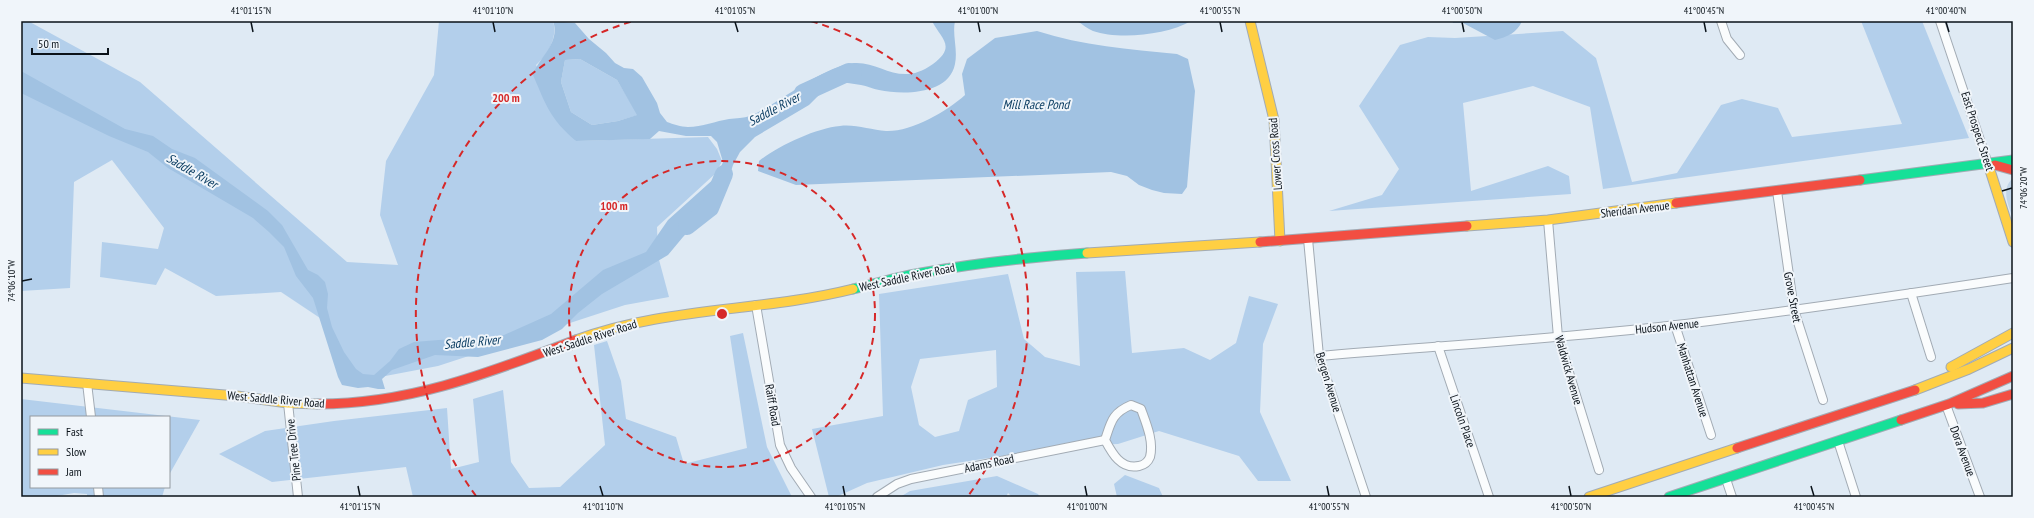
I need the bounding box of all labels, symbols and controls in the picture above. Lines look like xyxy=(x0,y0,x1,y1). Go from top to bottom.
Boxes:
text: 41°01'15"N xyxy=(231,4,271,17)
text: 41°01'10"N xyxy=(473,4,513,17)
text: 41°01'05"N xyxy=(715,4,755,17)
text: 41°01'00"N xyxy=(958,4,998,17)
text: 41°00'55"N xyxy=(1200,4,1240,17)
text: 41°00'50"N xyxy=(1442,4,1482,17)
text: 41°00'45"N xyxy=(1684,4,1724,17)
text: 41°00'40"N xyxy=(1926,4,1966,17)
scale bar xyxy=(32,30,108,56)
text: 50 m xyxy=(38,36,59,51)
water label: Saddle River xyxy=(745,87,805,130)
street label: East Prospect Street xyxy=(1958,89,1998,173)
text: 200 m xyxy=(492,90,520,105)
water label: Mill Race Pond xyxy=(1003,96,1072,113)
street label: Lower Cross Road xyxy=(1265,117,1285,191)
water label: Saddle River xyxy=(163,150,223,194)
text: 74°06'20"W xyxy=(2017,167,2030,209)
street label: Sheridan Avenue xyxy=(1600,197,1670,221)
text: 100 m xyxy=(600,198,628,213)
text: 74°06'10"W xyxy=(5,260,18,302)
street label: West Saddle River Road xyxy=(858,260,956,294)
street label: Grove Street xyxy=(1781,270,1805,324)
centre of rings xyxy=(715,307,729,321)
street label: Hudson Avenue xyxy=(1634,315,1700,337)
street label: West Saddle River Road xyxy=(541,316,639,360)
water label: Saddle River xyxy=(443,331,503,353)
street label: Waldwick Avenue xyxy=(1552,334,1586,406)
street label: Manhattan Avenue xyxy=(1674,341,1712,419)
street label: Bergen Avenue xyxy=(1313,350,1345,414)
street label: Raiff Road xyxy=(762,383,784,427)
street label: West Saddle River Road xyxy=(227,387,325,411)
street label: Lincoln Place xyxy=(1447,393,1479,449)
legend xyxy=(30,416,170,488)
street label: Pine Tree Drive xyxy=(282,418,304,482)
text: Fast xyxy=(66,424,84,439)
street label: Dora Avenue xyxy=(1947,424,1979,478)
text: Slow xyxy=(66,444,87,459)
street label: Adams Road xyxy=(963,450,1015,476)
text: Jam xyxy=(65,464,82,479)
text: 41°01'15"N xyxy=(340,500,380,513)
text: 41°01'10"N xyxy=(583,500,623,513)
text: 41°01'05"N xyxy=(825,500,865,513)
text: 41°01'00"N xyxy=(1067,500,1107,513)
text: 41°00'55"N xyxy=(1309,500,1349,513)
text: 41°00'50"N xyxy=(1551,500,1591,513)
text: 41°00'45"N xyxy=(1794,500,1834,513)

